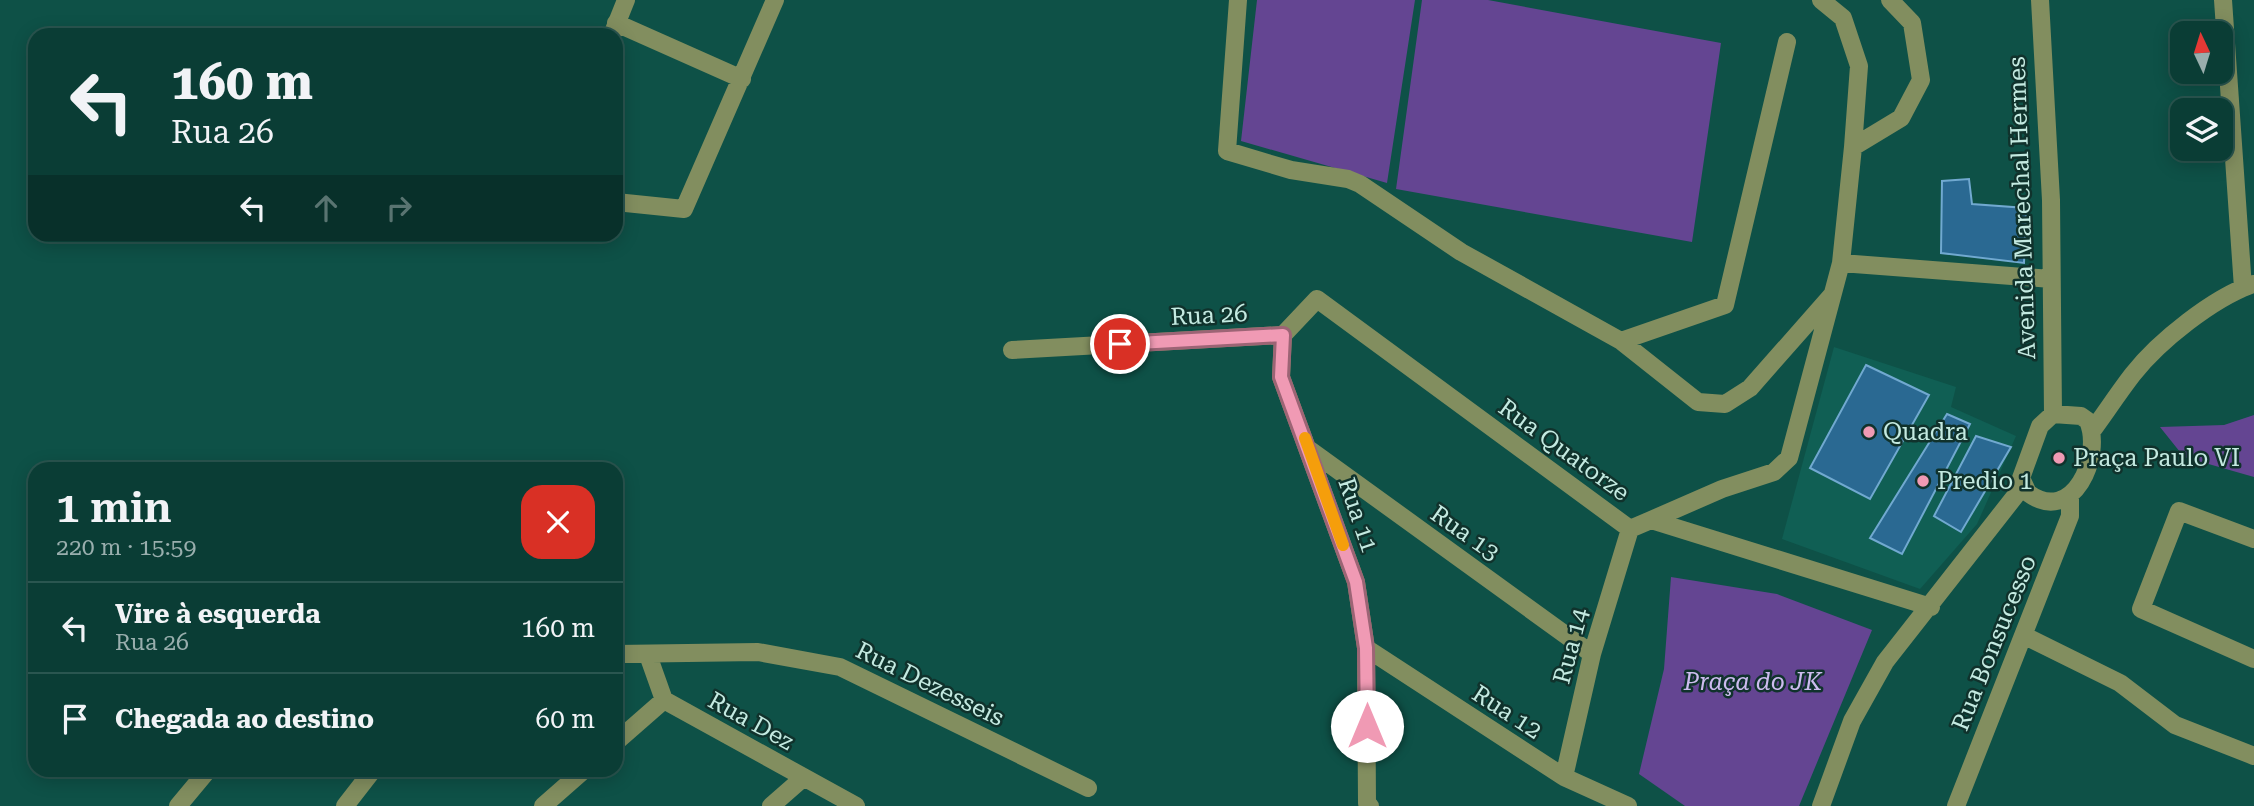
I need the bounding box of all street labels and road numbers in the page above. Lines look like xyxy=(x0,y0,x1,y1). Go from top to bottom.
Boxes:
street label: Avenida Marechal Hermes xyxy=(2003,56,2041,360)
street label: Rua 26 xyxy=(1170,299,1248,331)
street label: Rua Quatorze xyxy=(1493,393,1635,507)
street label: Rua 11 xyxy=(1332,474,1384,556)
street label: Rua 13 xyxy=(1425,499,1505,567)
street label: Rua Bonsucesso xyxy=(1946,551,2042,735)
street label: Rua 14 xyxy=(1547,605,1595,687)
street label: Rua Dezesseis xyxy=(851,636,1009,732)
street label: Rua 12 xyxy=(1467,679,1547,745)
street label: Rua Dez xyxy=(703,686,799,756)

